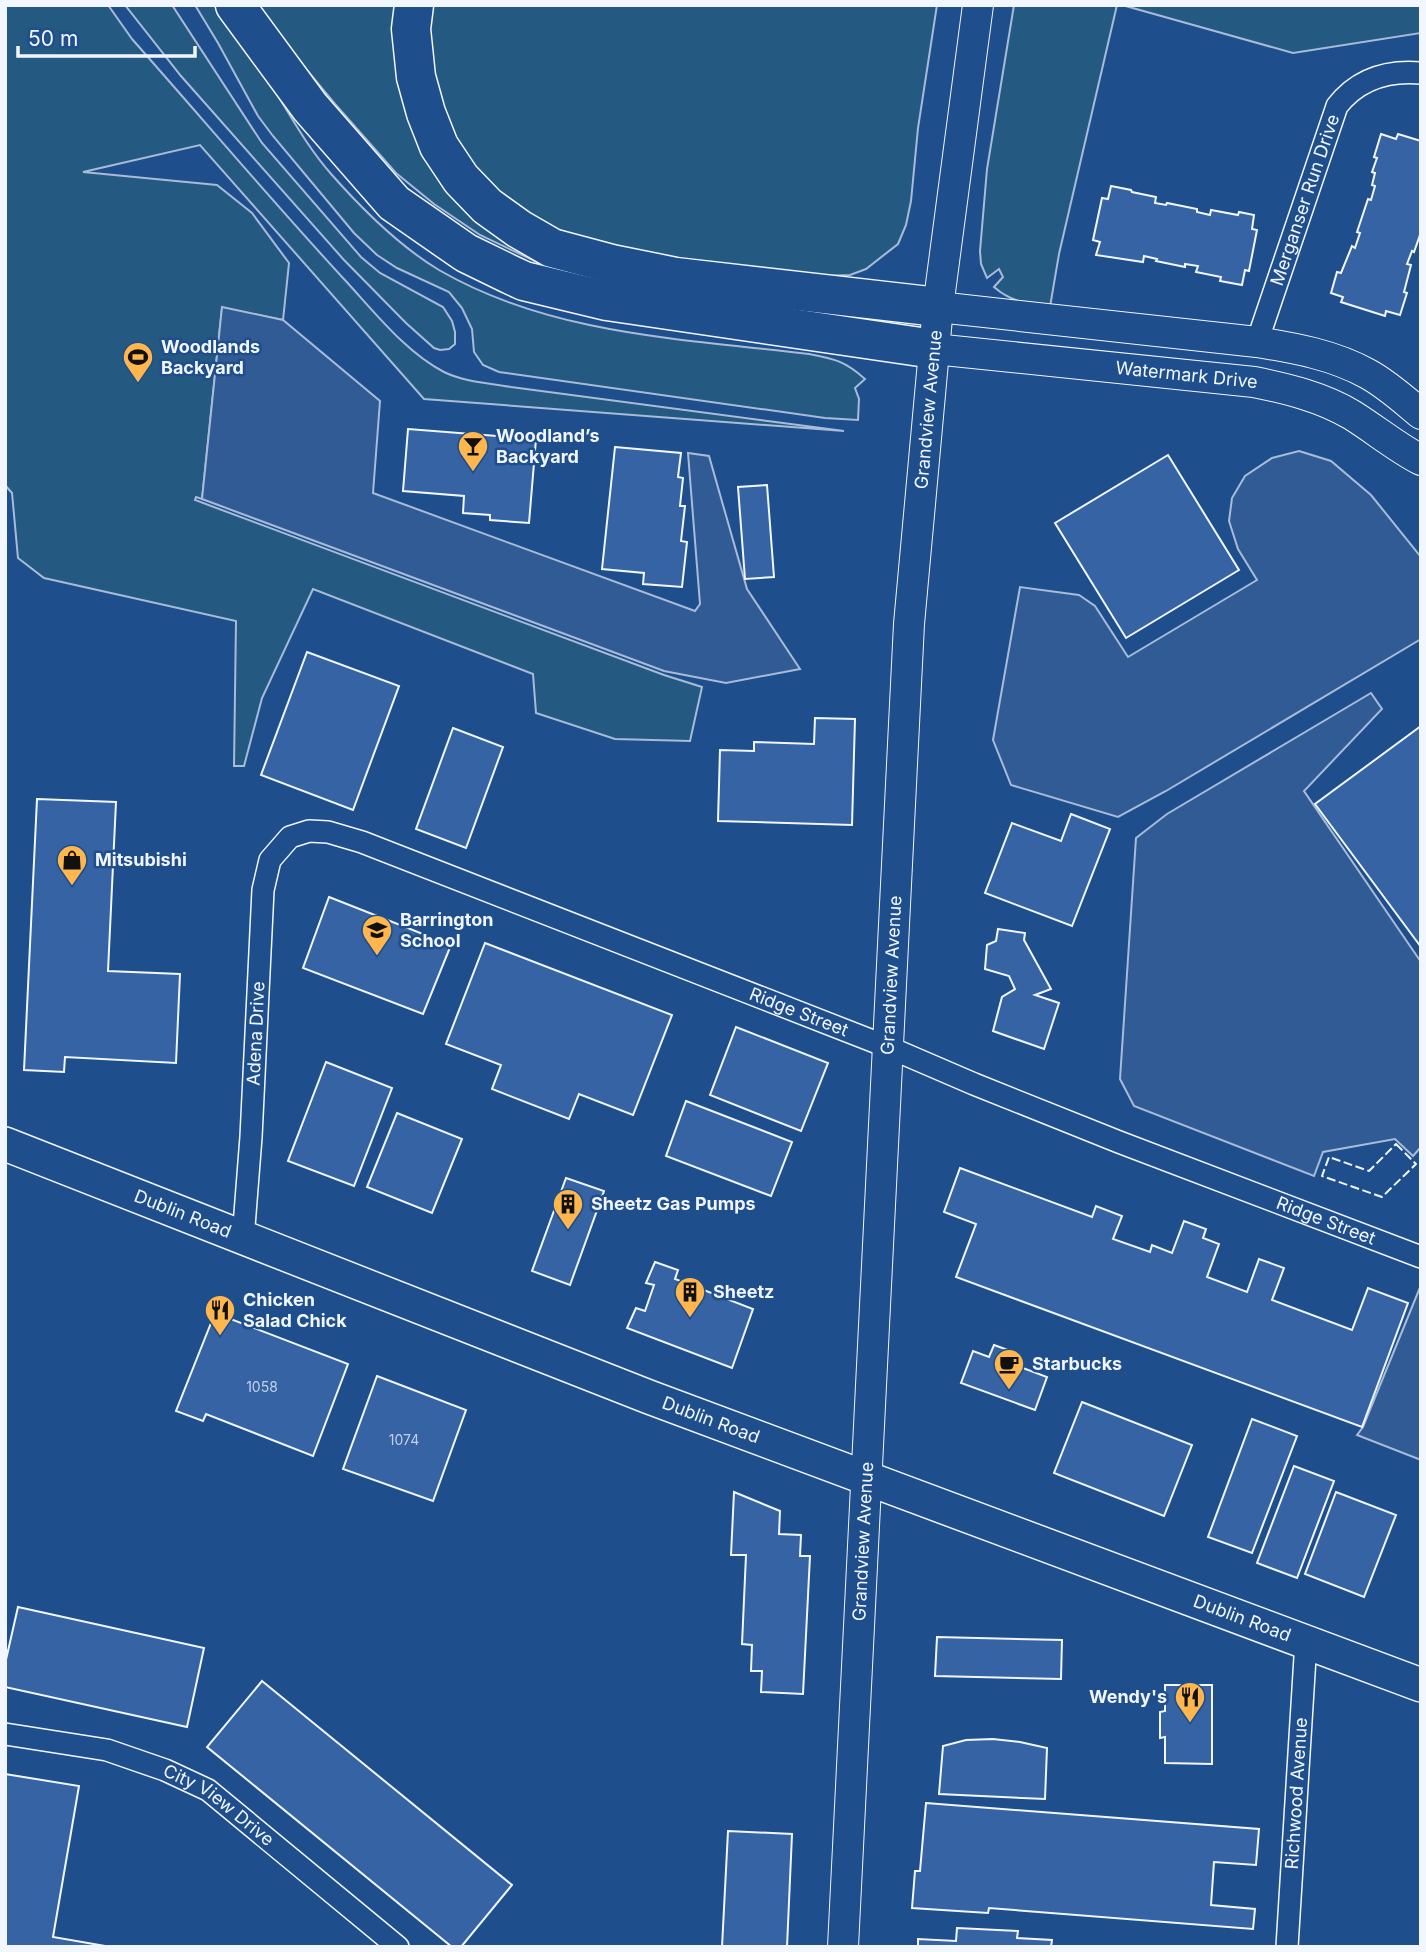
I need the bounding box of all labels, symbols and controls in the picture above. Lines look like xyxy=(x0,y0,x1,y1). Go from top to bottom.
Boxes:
scale bar xyxy=(18,14,194,58)
text: 50 m xyxy=(28,26,78,51)
street label: Merganser Run Drive xyxy=(1266,111,1343,288)
street label: Grandview Avenue xyxy=(910,329,946,490)
place label: Woodlands Backyard xyxy=(161,336,260,378)
sports icon: Woodlands Backyard xyxy=(121,340,155,384)
street label: Watermark Drive xyxy=(1115,357,1259,392)
place label: Woodland’s Backyard xyxy=(496,425,600,467)
bar icon: Woodland’s Backyard xyxy=(456,429,490,473)
shop icon: Mitsubishi xyxy=(55,843,89,887)
place label: Mitsubishi xyxy=(95,849,187,870)
street label: Grandview Avenue xyxy=(877,895,905,1056)
place label: Barrington School xyxy=(400,909,493,951)
school or university icon: Barrington School xyxy=(360,913,394,957)
street label: Adena Drive xyxy=(243,981,269,1086)
street label: Ridge Street xyxy=(746,983,851,1041)
street label: Dublin Road xyxy=(131,1185,235,1242)
building icon: Sheetz Gas Pumps xyxy=(551,1187,585,1231)
street label: Ridge Street xyxy=(1274,1192,1379,1249)
place label: Sheetz Gas Pumps xyxy=(591,1193,756,1214)
building icon: Sheetz xyxy=(673,1275,707,1319)
place label: Sheetz xyxy=(713,1281,774,1302)
place label: Chicken Salad Chick xyxy=(243,1289,347,1331)
restaurant icon: Chicken Salad Chick xyxy=(203,1293,237,1337)
cafe icon: Starbucks xyxy=(992,1347,1026,1391)
place label: Starbucks xyxy=(1032,1353,1122,1374)
house number: 1058 xyxy=(246,1378,278,1395)
street label: Dublin Road xyxy=(659,1392,763,1447)
house number: 1074 xyxy=(389,1431,419,1448)
street label: Grandview Avenue xyxy=(848,1461,877,1622)
street label: Dublin Road xyxy=(1191,1590,1294,1646)
restaurant icon: Wendy's xyxy=(1173,1680,1207,1724)
place label: Wendy's xyxy=(1089,1686,1167,1707)
street label: Richwood Avenue xyxy=(1281,1717,1311,1870)
street label: City View Drive xyxy=(160,1760,278,1850)

